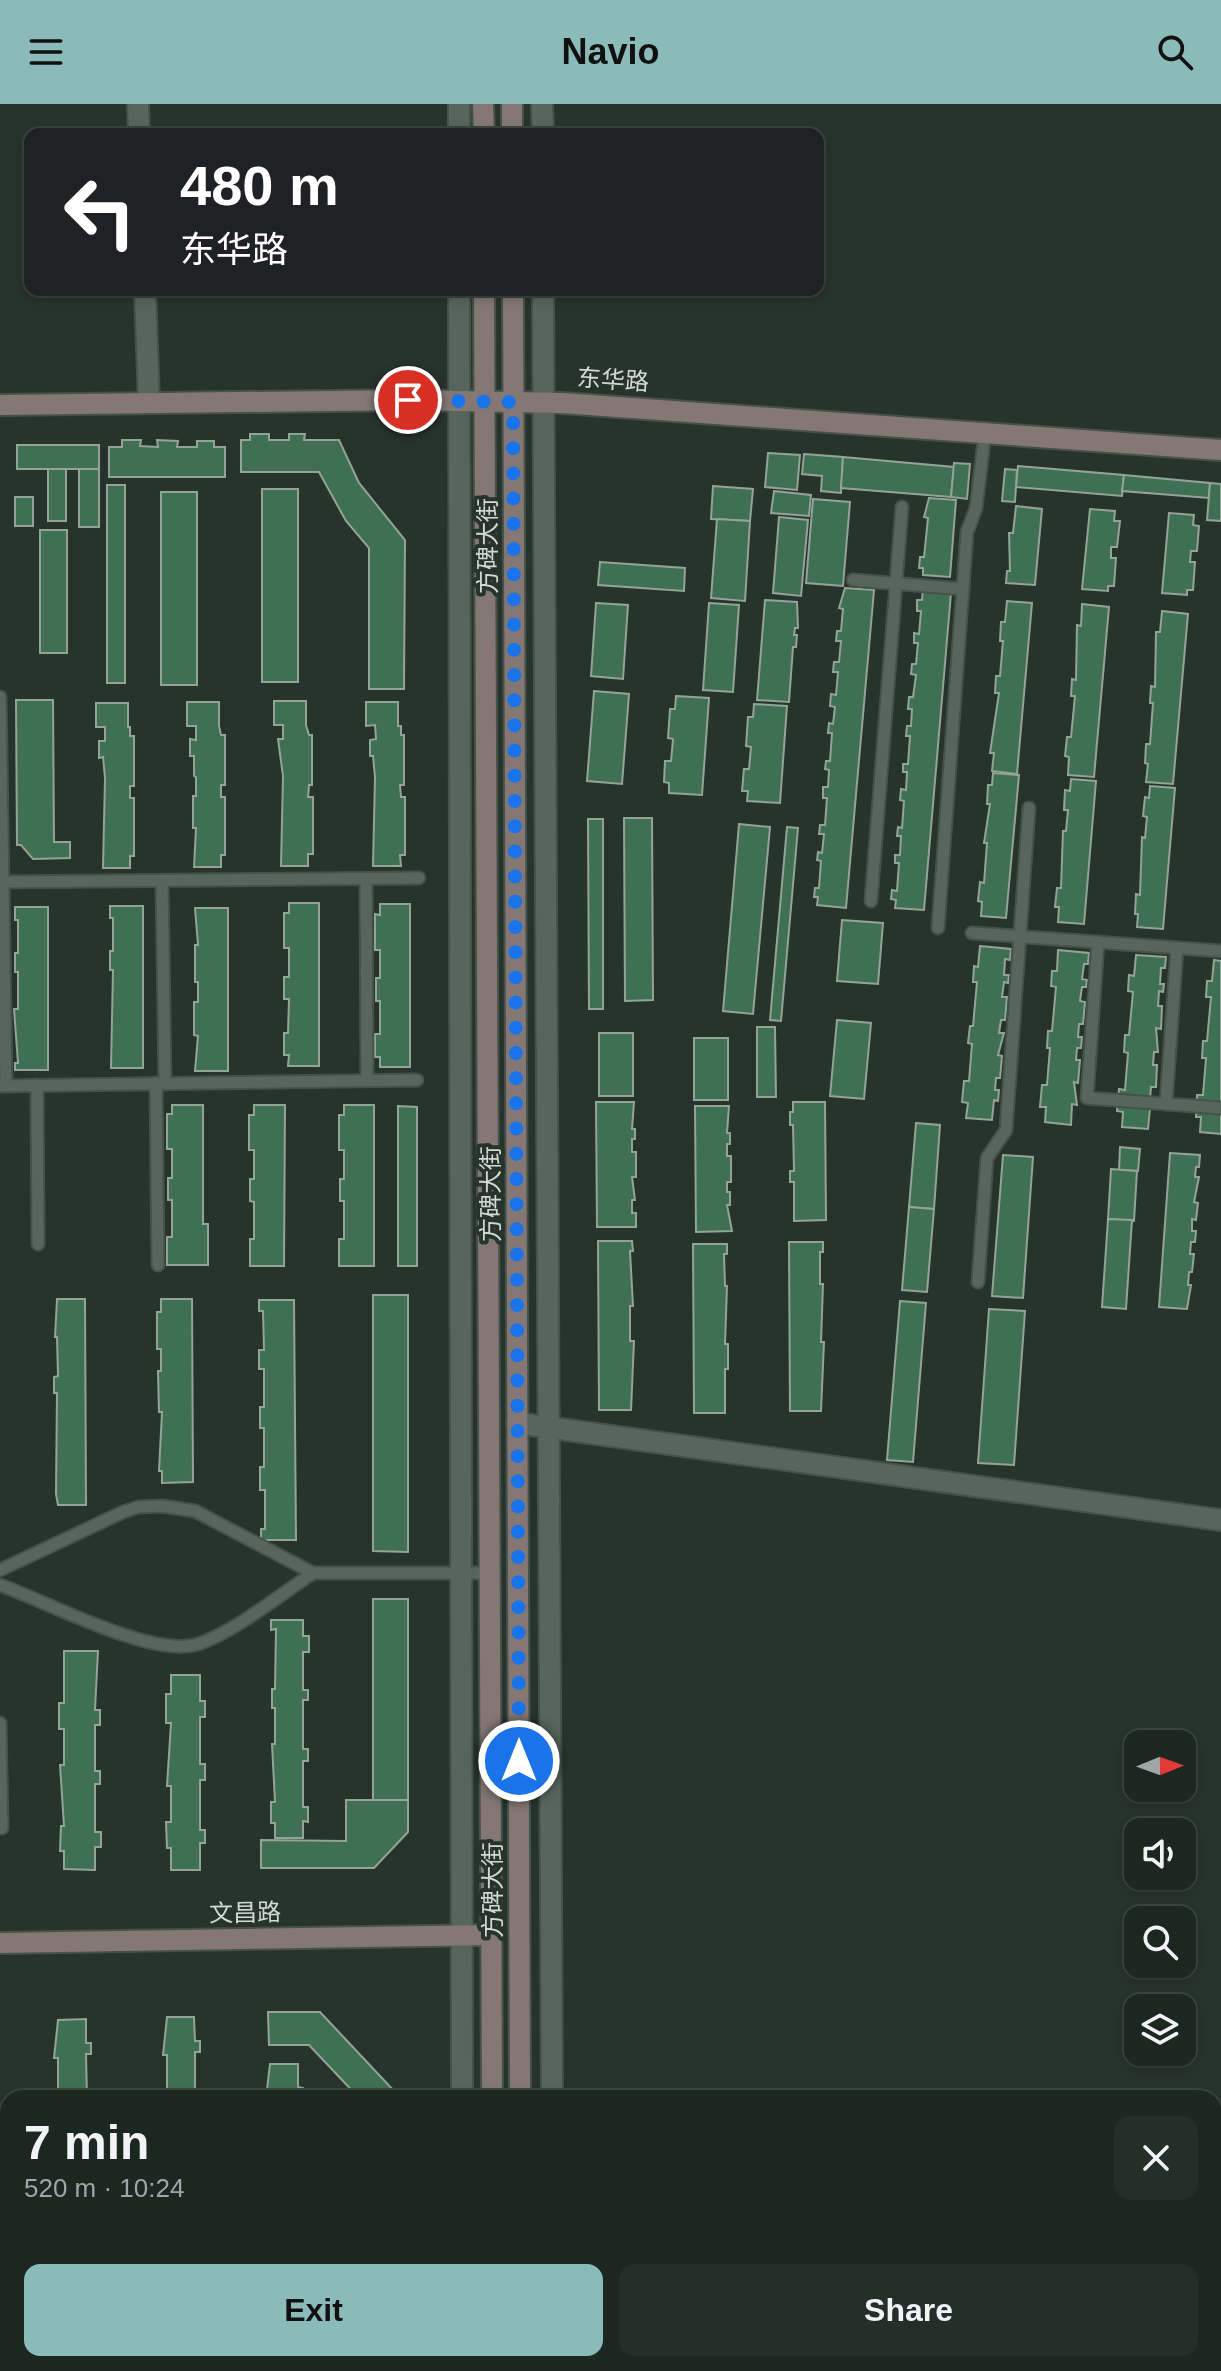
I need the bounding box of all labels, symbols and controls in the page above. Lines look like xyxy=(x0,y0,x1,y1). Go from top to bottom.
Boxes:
icon: menu xyxy=(24,30,68,74)
icon: search xyxy=(1153,30,1197,74)
text: Navio xyxy=(561,31,660,72)
text: 480 m xyxy=(180,154,339,217)
icon: left xyxy=(48,160,152,264)
text: 东华路 xyxy=(180,229,288,270)
street label: 东华路 xyxy=(576,364,650,395)
pin xyxy=(374,366,442,434)
icon: arrive xyxy=(386,378,430,422)
street label: 方碑大街 xyxy=(474,498,501,594)
street label: 方碑大街 xyxy=(477,1146,504,1242)
position arrow xyxy=(477,1719,561,1803)
north arrow xyxy=(1124,1730,1196,1802)
map controls xyxy=(1124,1730,1196,2066)
button: sound xyxy=(1124,1818,1196,1890)
street label: 方碑大街 xyxy=(479,1842,506,1938)
street label: 文昌路 xyxy=(209,1898,281,1927)
button: search xyxy=(1124,1906,1196,1978)
button: layers xyxy=(1124,1994,1196,2066)
text: 7 min xyxy=(24,2116,149,2169)
button: close xyxy=(1114,2116,1198,2200)
text: 520 m · 10:24 xyxy=(24,2173,184,2203)
button: Exit xyxy=(24,2264,603,2356)
button: Share xyxy=(619,2264,1198,2356)

